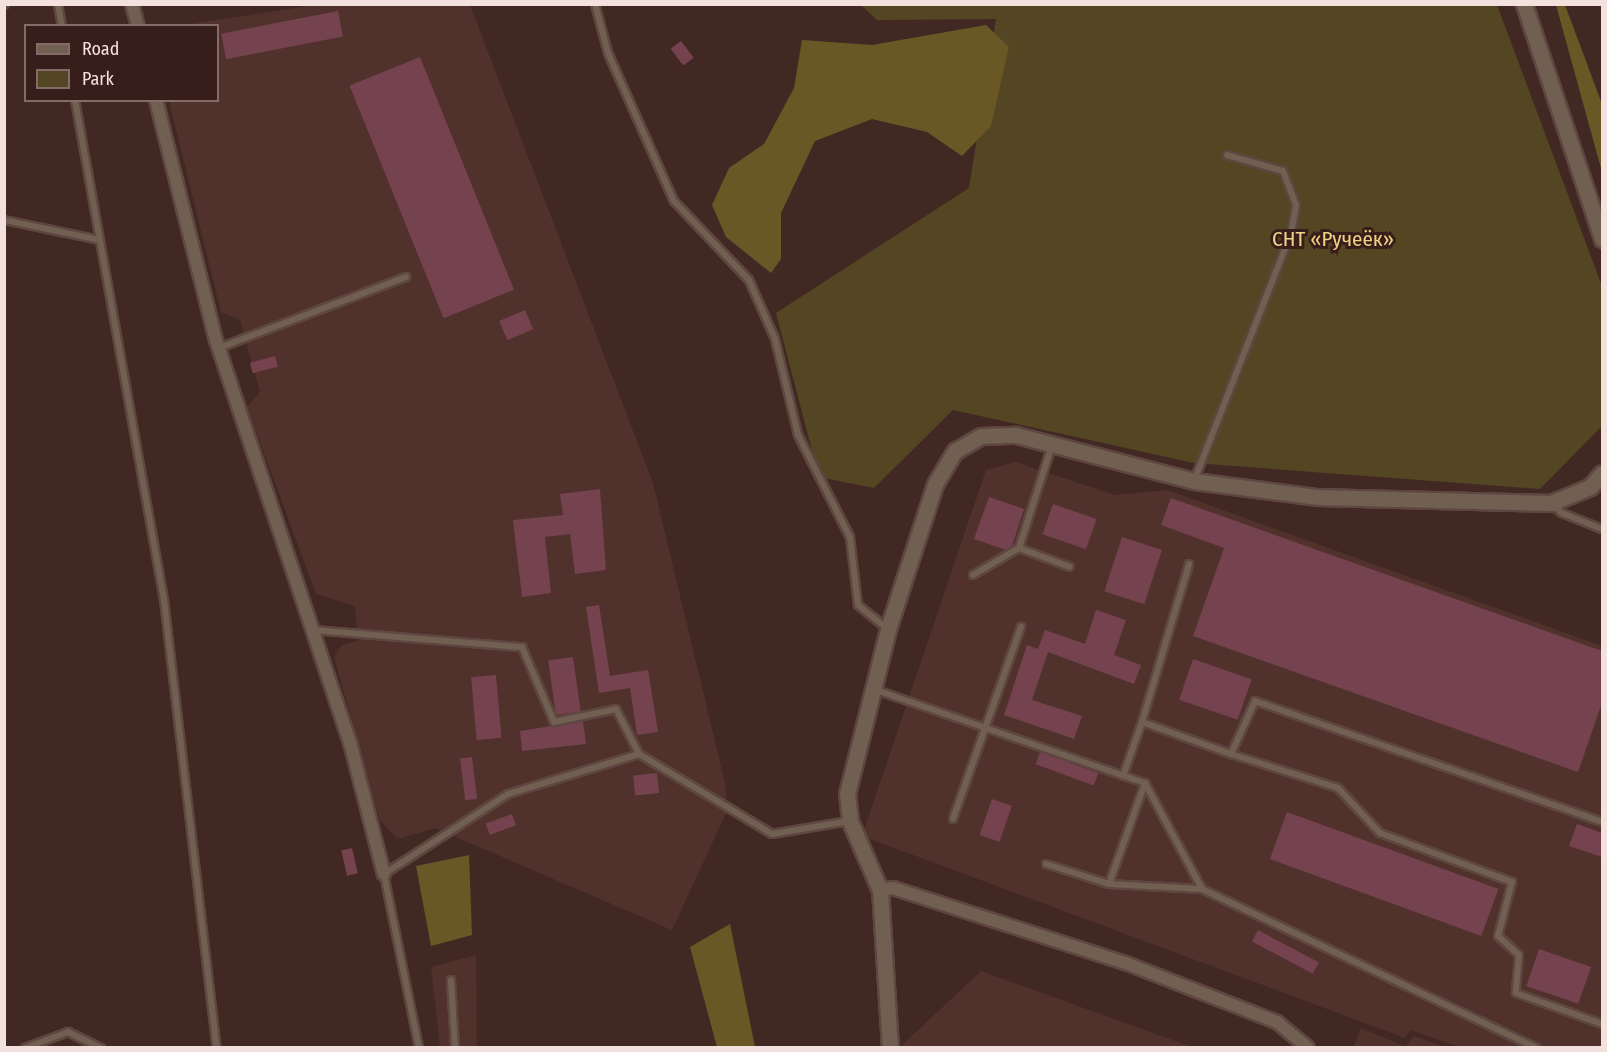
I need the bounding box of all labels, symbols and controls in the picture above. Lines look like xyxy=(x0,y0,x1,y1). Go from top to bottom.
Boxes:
legend xyxy=(24,24,219,102)
text: Road xyxy=(82,38,119,60)
text: Park xyxy=(82,68,114,90)
park label: СНТ «Ручеёк» xyxy=(1272,226,1394,252)

